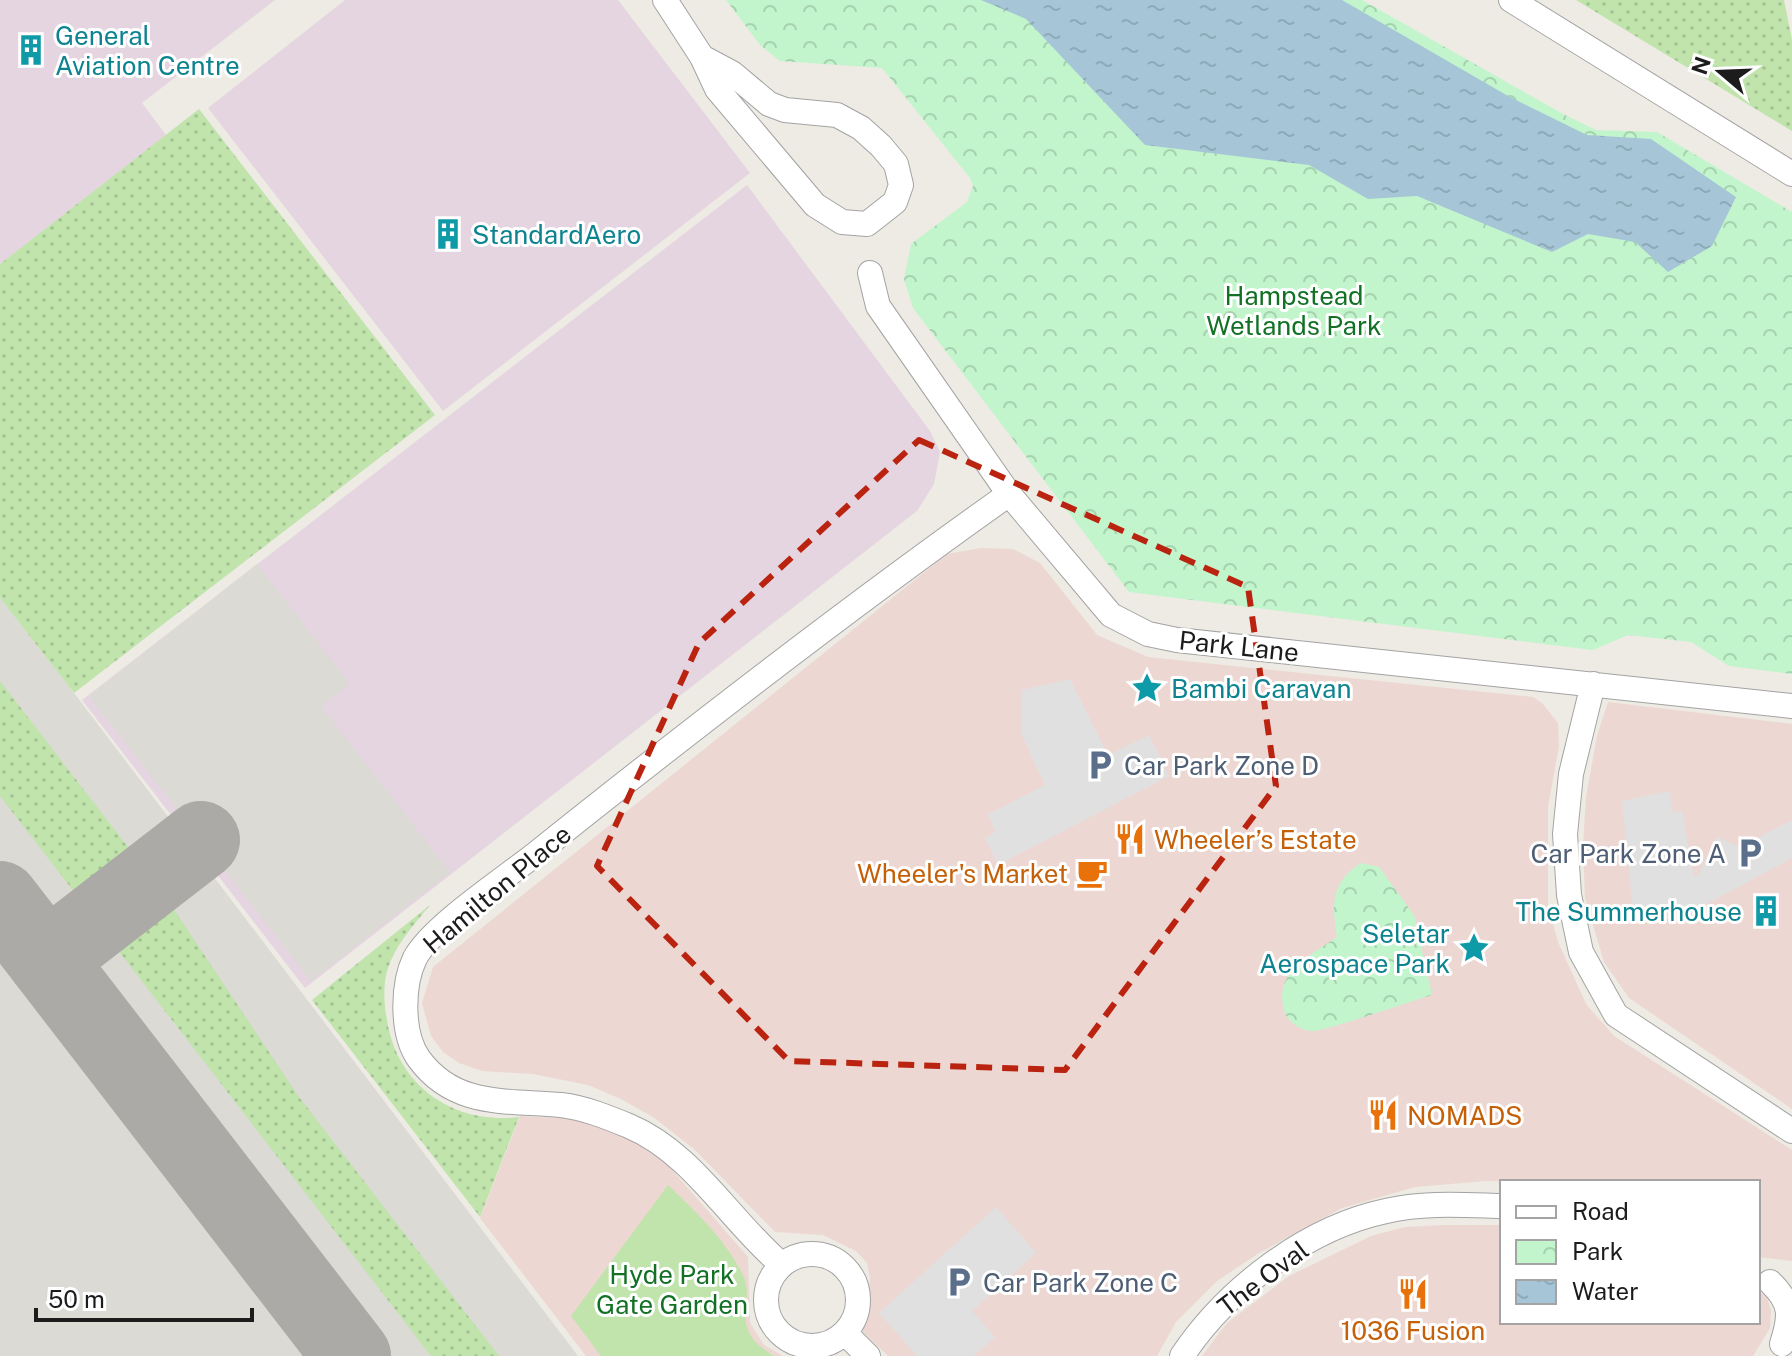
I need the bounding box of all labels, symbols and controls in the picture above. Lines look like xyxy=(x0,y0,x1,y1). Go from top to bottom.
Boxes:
place label: General Aviation Centre xyxy=(55,20,240,81)
north arrow xyxy=(1680,32,1760,112)
building icon: General Aviation Centre xyxy=(14,33,48,67)
text: N xyxy=(1686,53,1716,78)
building icon: StandardAero xyxy=(431,217,465,251)
place label: StandardAero xyxy=(472,219,641,250)
park label: Hampstead Wetlands Park xyxy=(1206,280,1382,341)
street label: Park Lane xyxy=(1177,624,1301,668)
place icon: Bambi Caravan xyxy=(1130,671,1164,705)
place label: Bambi Caravan xyxy=(1171,673,1352,704)
parking icon: Car Park Zone D xyxy=(1083,748,1117,782)
place label: Car Park Zone D xyxy=(1124,750,1319,781)
street label: Hamilton Place xyxy=(417,818,577,960)
restaurant icon: Wheeler’s Estate xyxy=(1113,822,1147,856)
place label: Wheeler’s Estate xyxy=(1154,824,1357,855)
parking icon: Car Park Zone A xyxy=(1733,836,1767,870)
place label: Car Park Zone A xyxy=(1530,838,1726,869)
cafe icon: Wheeler's Market xyxy=(1075,856,1109,890)
place label: Wheeler's Market xyxy=(857,858,1068,889)
building icon: The Summerhouse xyxy=(1749,894,1783,928)
place label: The Summerhouse xyxy=(1516,896,1742,927)
place label: Seletar Aerospace Park xyxy=(1259,918,1450,979)
place icon: Seletar Aerospace Park xyxy=(1457,931,1491,965)
restaurant icon: NOMADS xyxy=(1366,1098,1400,1132)
place label: NOMADS xyxy=(1407,1100,1522,1131)
legend xyxy=(1500,1180,1760,1324)
text: Road xyxy=(1572,1197,1629,1225)
street label: The Oval xyxy=(1212,1234,1314,1322)
text: Park xyxy=(1572,1237,1623,1265)
park label: Hyde Park Gate Garden xyxy=(596,1259,748,1320)
parking icon: Car Park Zone C xyxy=(942,1265,976,1299)
place label: Car Park Zone C xyxy=(983,1267,1178,1298)
scale bar xyxy=(36,1272,252,1322)
restaurant icon: 1036 Fusion xyxy=(1396,1277,1430,1311)
text: Water xyxy=(1572,1277,1639,1305)
text: 50 m xyxy=(48,1285,105,1313)
place label: 1036 Fusion xyxy=(1341,1315,1485,1346)

